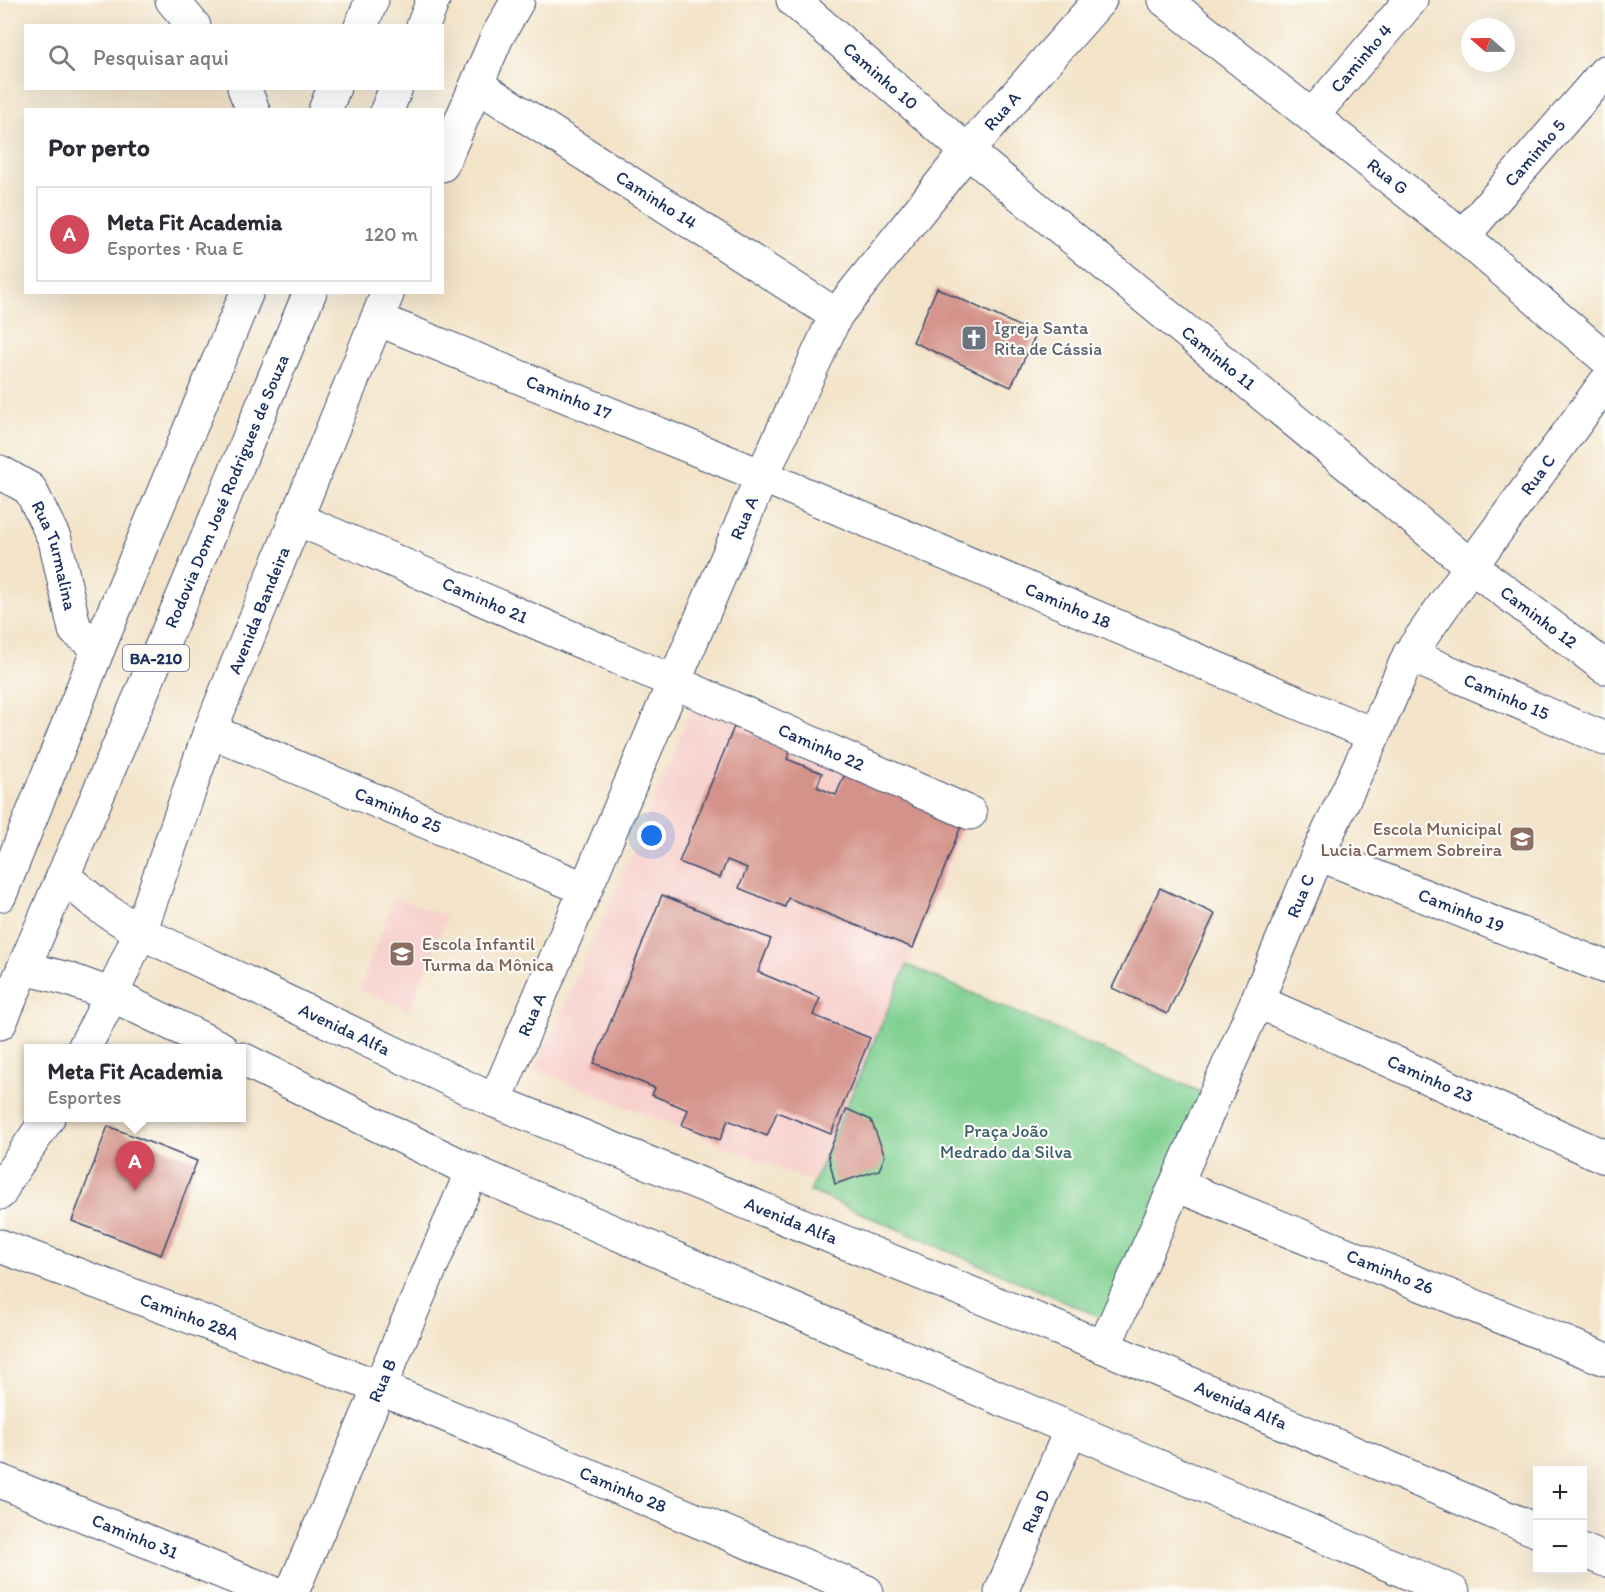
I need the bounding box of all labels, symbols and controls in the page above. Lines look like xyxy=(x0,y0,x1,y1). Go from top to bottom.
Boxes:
north arrow xyxy=(1461,18,1515,72)
street label: Caminho 4 xyxy=(1326,19,1397,97)
search box xyxy=(24,24,444,90)
street label: Caminho 10 xyxy=(838,37,923,115)
icon: search xyxy=(45,41,78,74)
text: Pesquisar aqui xyxy=(93,44,229,71)
street label: Rua A xyxy=(979,86,1026,135)
street label: Caminho 5 xyxy=(1500,114,1570,191)
text: Por perto xyxy=(48,131,150,163)
street label: Rua G xyxy=(1363,153,1413,199)
street label: Caminho 14 xyxy=(612,166,701,234)
text: Meta Fit Academia xyxy=(107,209,282,236)
text: A xyxy=(63,222,76,246)
text: 120 m xyxy=(365,222,418,246)
text: Esportes · Rua E xyxy=(107,236,243,260)
place label: Igreja Santa Rita de Cássia xyxy=(994,317,1102,360)
street label: Caminho 11 xyxy=(1177,321,1260,395)
church icon: Igreja Santa Rita de Cássia xyxy=(959,323,989,353)
street label: Rodovia Dom José Rodrigues de Souza xyxy=(160,351,294,631)
street label: Caminho 17 xyxy=(523,370,615,424)
street label: Rua C xyxy=(1516,450,1560,499)
street label: Rua A xyxy=(725,492,763,543)
street label: Rua Turmalina xyxy=(26,497,81,613)
street label: Avenida Bandeira xyxy=(223,542,295,678)
street label: Caminho 21 xyxy=(439,572,531,628)
street label: Caminho 18 xyxy=(1022,578,1114,633)
street label: Caminho 12 xyxy=(1496,581,1582,653)
road number: BA-210 xyxy=(123,645,189,671)
street label: Caminho 15 xyxy=(1460,669,1553,725)
street label: Caminho 22 xyxy=(775,718,868,776)
street label: Caminho 25 xyxy=(351,782,445,838)
place label: Escola Municipal Lucia Carmem Sobreira xyxy=(1321,818,1503,861)
your location xyxy=(637,821,666,850)
school or university icon: Escola Municipal Lucia Carmem Sobreira xyxy=(1507,824,1537,854)
street label: Rua C xyxy=(1282,871,1319,921)
street label: Caminho 19 xyxy=(1415,884,1508,937)
place label: Escola Infantil Turma da Mônica xyxy=(422,933,554,976)
school or university icon: Escola Infantil Turma da Mônica xyxy=(387,939,417,969)
street label: Rua A xyxy=(513,989,551,1040)
street label: Avenida Alfa xyxy=(295,998,394,1061)
popup xyxy=(24,1044,246,1122)
street label: Caminho 23 xyxy=(1384,1050,1477,1108)
text: Meta Fit Academia xyxy=(47,1058,223,1085)
text: Esportes xyxy=(47,1085,121,1109)
park label: Praça João Medrado da Silva xyxy=(940,1120,1073,1163)
pin: A xyxy=(116,1142,154,1191)
street label: Avenida Alfa xyxy=(741,1192,842,1250)
street label: Caminho 26 xyxy=(1343,1244,1437,1299)
street label: Caminho 28A xyxy=(137,1288,242,1345)
street label: Rua B xyxy=(363,1355,401,1406)
street label: Avenida Alfa xyxy=(1191,1376,1291,1435)
street label: Caminho 28 xyxy=(576,1461,670,1518)
map controls xyxy=(1533,1466,1587,1574)
button: + xyxy=(1533,1466,1587,1520)
street label: Rua D xyxy=(1017,1486,1055,1536)
street label: Caminho 31 xyxy=(89,1509,182,1564)
button: − xyxy=(1533,1520,1587,1574)

